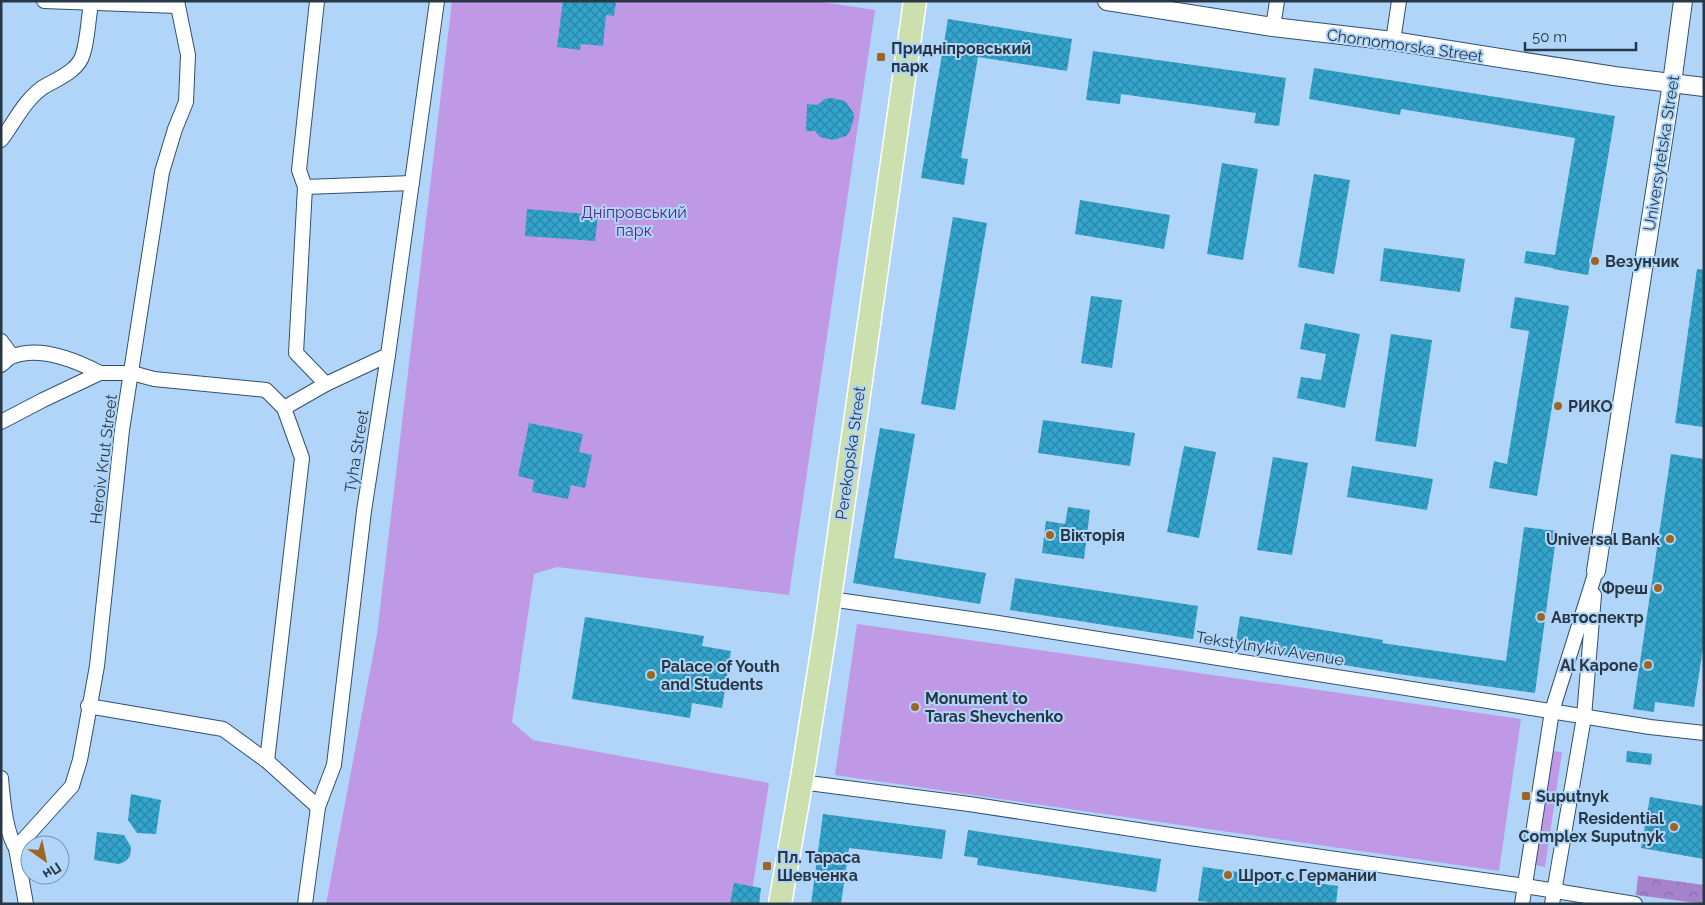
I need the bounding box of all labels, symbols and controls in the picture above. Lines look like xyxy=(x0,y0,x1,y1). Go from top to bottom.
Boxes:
scale bar xyxy=(1525,20,1636,52)
street label: Chornomorska Street xyxy=(1326,25,1485,66)
text: 50 m xyxy=(1532,28,1567,46)
place label: Придніпровський парк xyxy=(891,39,1031,76)
marker: Придніпровський парк xyxy=(875,51,887,63)
street label: Universytetska Street xyxy=(1640,73,1683,232)
park label: Дніпровський парк xyxy=(581,203,687,240)
place label: Везунчик xyxy=(1605,252,1680,271)
marker: Везунчик xyxy=(1589,255,1601,267)
street label: Perekopska Street xyxy=(832,384,869,521)
street label: Heroiv Krut Street xyxy=(86,392,121,525)
place label: РИКО xyxy=(1568,397,1613,416)
marker: РИКО xyxy=(1552,400,1564,412)
street label: Tyha Street xyxy=(341,408,373,494)
place label: Вікторія xyxy=(1060,526,1125,545)
marker: Вікторія xyxy=(1044,529,1056,541)
place label: Universal Bank xyxy=(1546,530,1660,549)
marker: Universal Bank xyxy=(1664,533,1676,545)
place label: Фреш xyxy=(1601,579,1648,598)
marker: Фреш xyxy=(1652,582,1664,594)
place label: Автоспектр xyxy=(1551,608,1644,627)
marker: Автоспектр xyxy=(1535,611,1547,623)
street label: Tekstylnykiv Avenue xyxy=(1195,627,1345,670)
place label: Al Kapone xyxy=(1560,656,1638,675)
place label: Palace of Youth and Students xyxy=(661,657,780,694)
marker: Al Kapone xyxy=(1642,659,1654,671)
marker: Palace of Youth and Students xyxy=(645,669,657,681)
place label: Monument to Taras Shevchenko xyxy=(925,689,1064,726)
marker: Monument to Taras Shevchenko xyxy=(909,701,921,713)
place label: Suputnyk xyxy=(1536,787,1609,806)
marker: Suputnyk xyxy=(1520,790,1532,802)
place label: Residential Complex Suputnyk xyxy=(1519,809,1665,846)
marker: Residential Complex Suputnyk xyxy=(1668,821,1680,833)
north arrow xyxy=(20,835,70,885)
place label: Пл. Тараса Шевченка xyxy=(777,848,860,885)
text: Пн xyxy=(40,859,64,883)
marker: Пл. Тараса Шевченка xyxy=(761,860,773,872)
place label: Шрот с Германии xyxy=(1238,866,1377,885)
marker: Шрот с Германии xyxy=(1222,869,1234,881)

